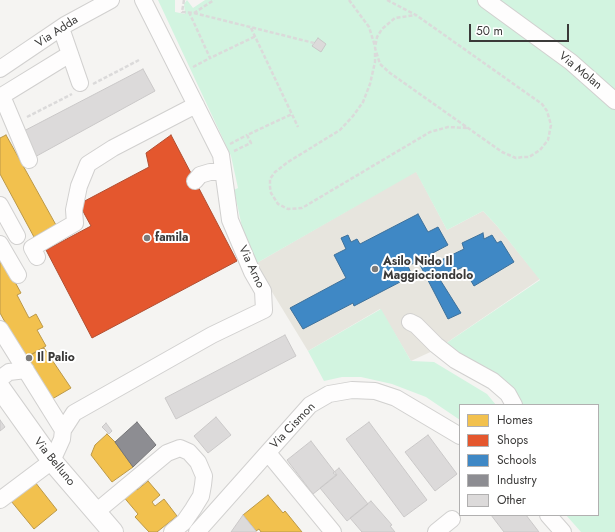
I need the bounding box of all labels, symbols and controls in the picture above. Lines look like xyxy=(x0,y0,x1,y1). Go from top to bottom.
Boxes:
street label: Via Adda xyxy=(33,13,81,51)
scale bar xyxy=(471,16,571,42)
text: 50 m xyxy=(476,22,503,40)
street label: Via Molan xyxy=(555,49,605,93)
place label: famila xyxy=(155,231,188,245)
marker: famila xyxy=(142,233,152,243)
street label: Via Arno xyxy=(235,243,267,291)
place label: Asilo Nido Il Maggiociondolo xyxy=(383,255,473,283)
marker: Asilo Nido Il Maggiociondolo xyxy=(370,264,380,274)
place label: Il Palio xyxy=(37,351,75,365)
marker: Il Palio xyxy=(24,353,34,363)
street label: Via Cismon xyxy=(267,400,319,452)
legend xyxy=(459,404,599,516)
text: Homes xyxy=(497,411,533,429)
text: Shops xyxy=(497,431,528,449)
street label: Via Belluno xyxy=(30,435,78,489)
text: Schools xyxy=(497,451,536,469)
text: Industry xyxy=(497,471,537,489)
text: Other xyxy=(497,491,526,509)

